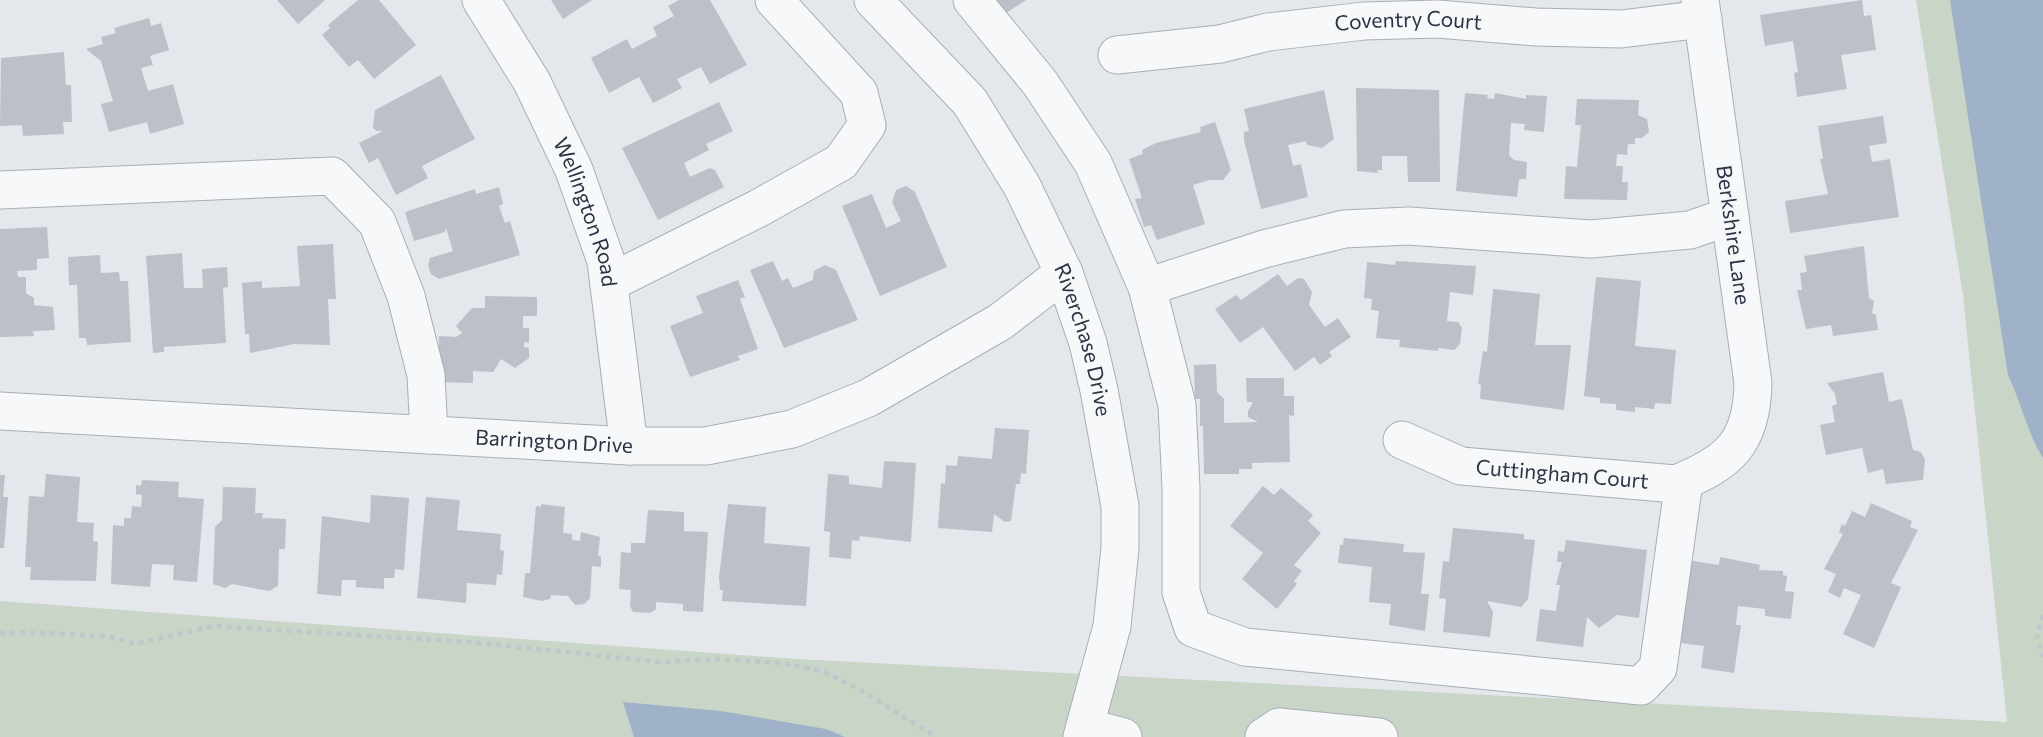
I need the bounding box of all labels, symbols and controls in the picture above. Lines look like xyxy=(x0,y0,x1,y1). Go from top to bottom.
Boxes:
street label: Coventry Court xyxy=(1333,5,1483,35)
street label: Wellington Road xyxy=(549,133,623,288)
street label: Berkshire Lane xyxy=(1712,163,1757,306)
street label: Riverchase Drive xyxy=(1050,259,1117,418)
street label: Barrington Drive xyxy=(475,423,634,457)
street label: Cuttingham Court xyxy=(1475,453,1650,493)

